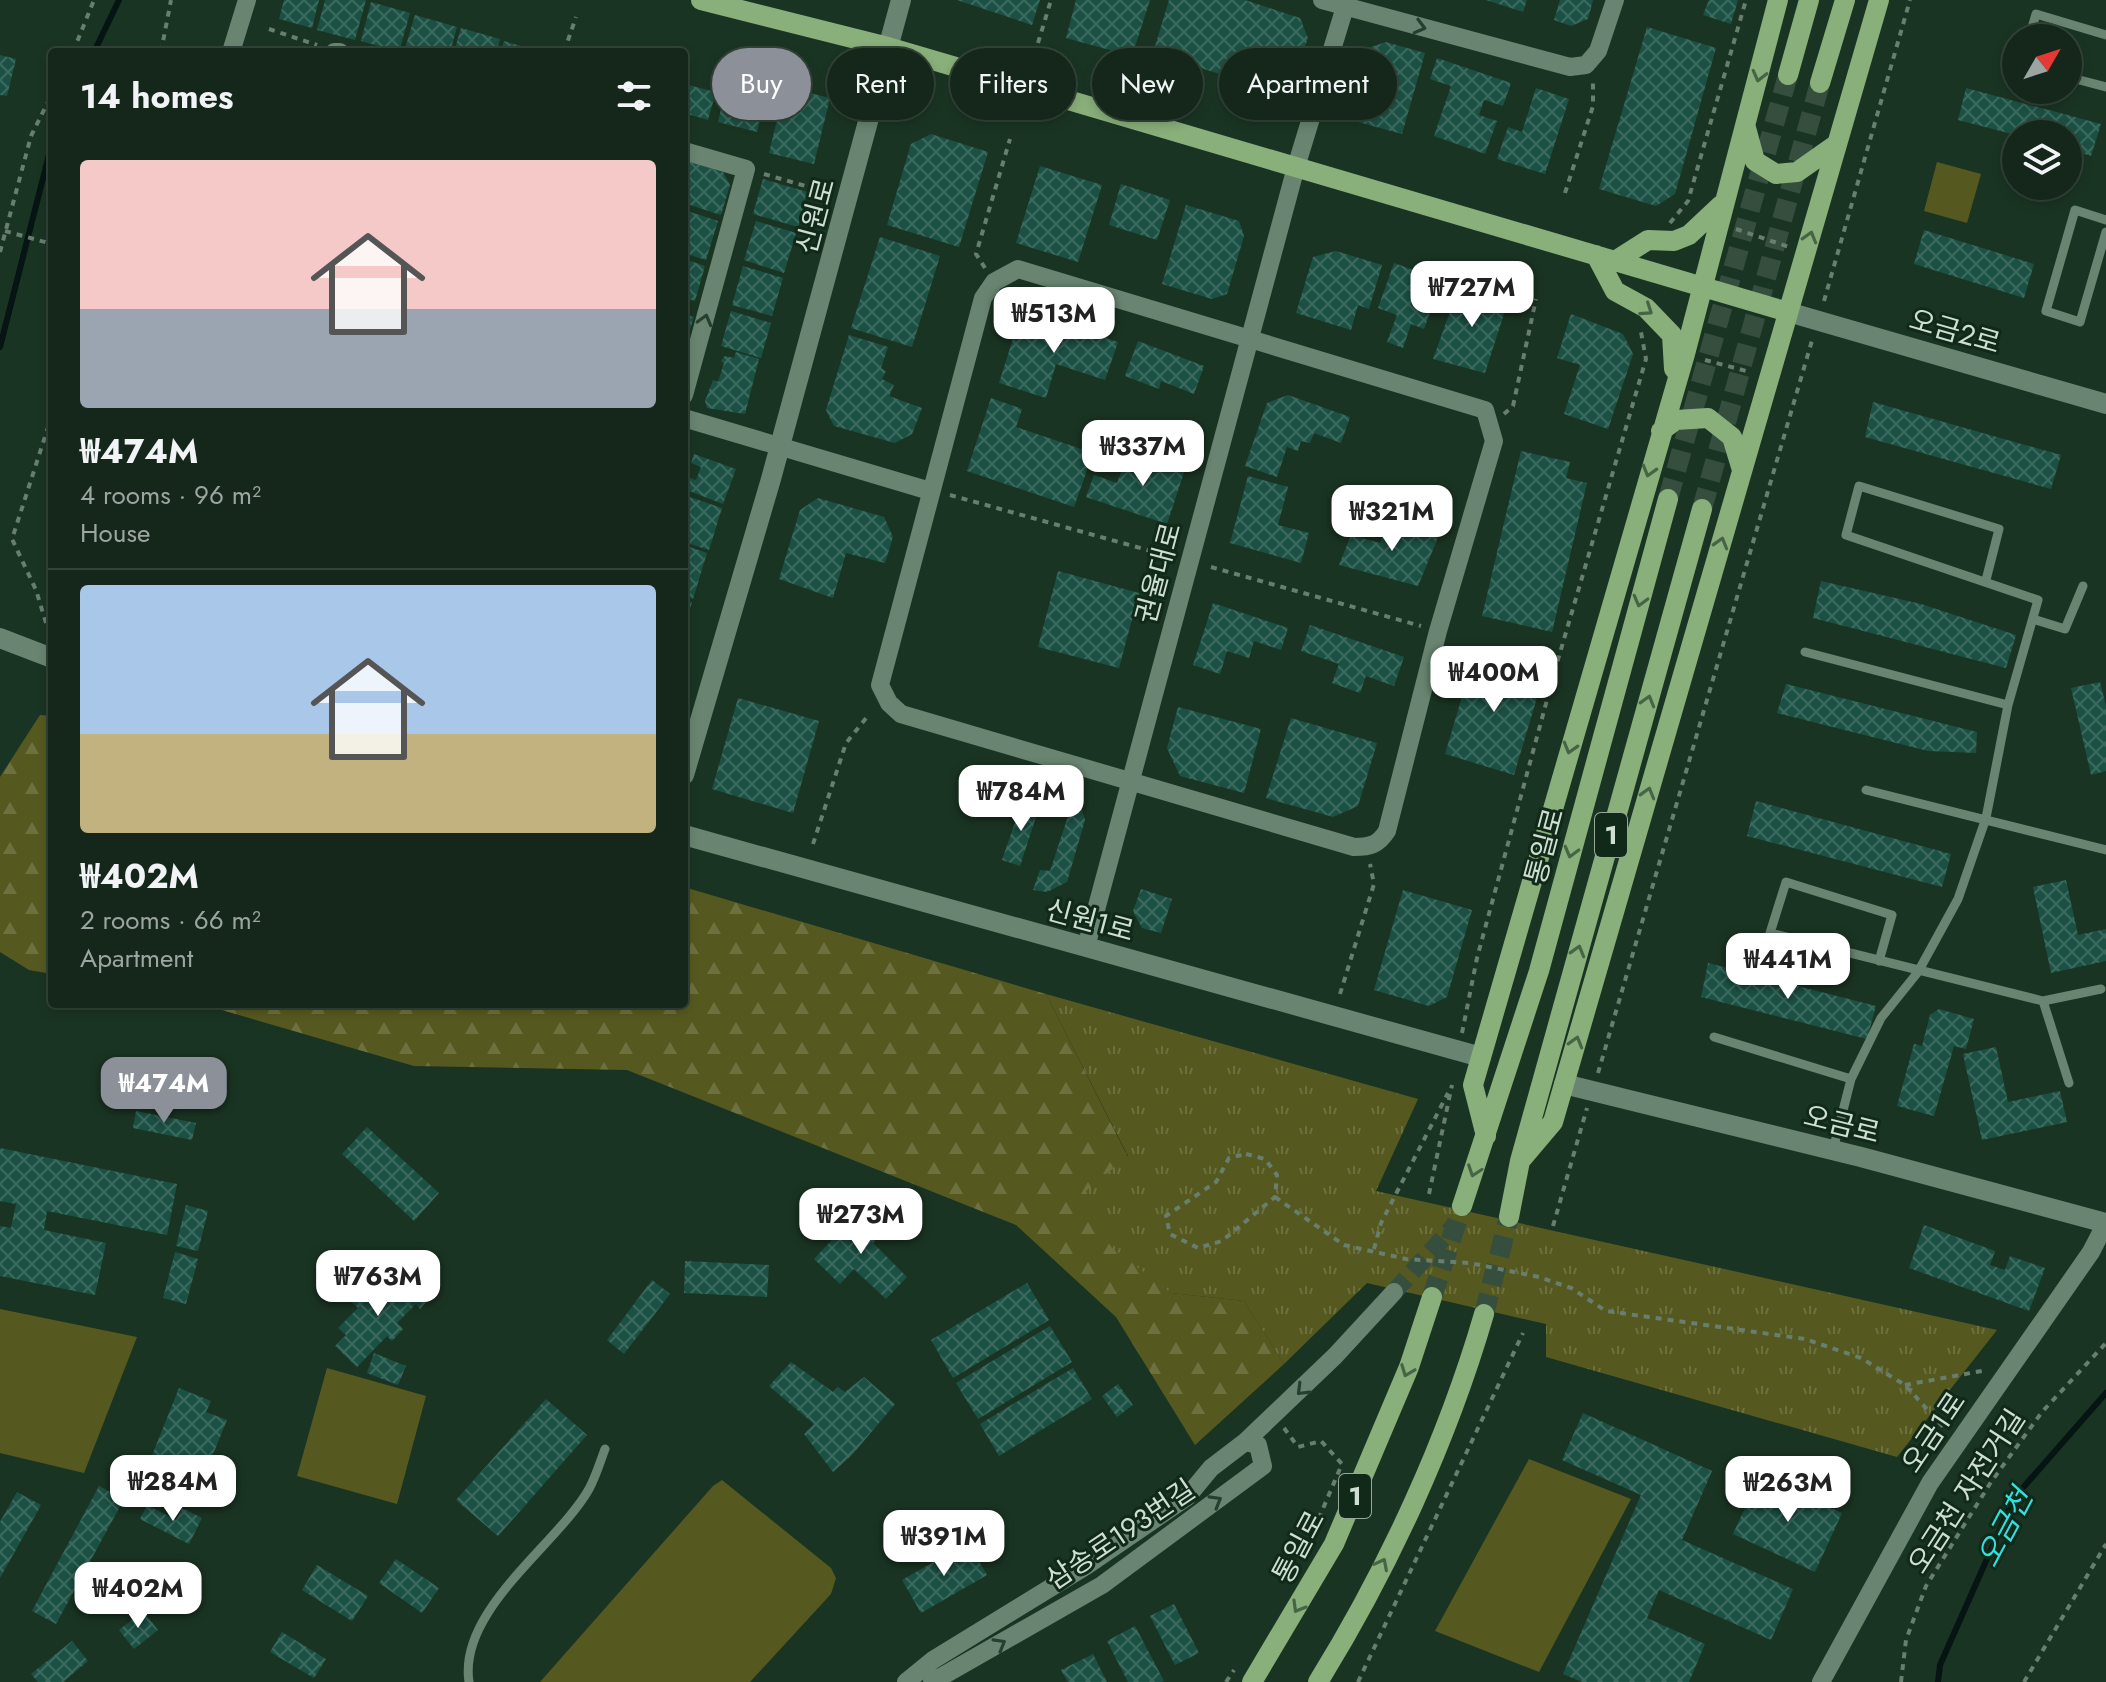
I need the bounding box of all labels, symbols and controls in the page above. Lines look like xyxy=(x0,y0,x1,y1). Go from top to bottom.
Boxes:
one-way arrow xyxy=(1413,18,1427,35)
north arrow xyxy=(2002,24,2082,104)
map controls xyxy=(2002,24,2082,200)
chip: Buy xyxy=(712,48,811,120)
chip: Rent xyxy=(827,48,934,120)
chip: Filters xyxy=(950,48,1076,120)
chip: New xyxy=(1092,48,1203,120)
chip: Apartment xyxy=(1219,48,1397,120)
one-way arrow xyxy=(1752,68,1769,82)
text: 14 homes xyxy=(80,72,234,121)
icon: filters xyxy=(612,74,656,118)
button: layers xyxy=(2002,120,2082,200)
street label: 신원로 xyxy=(786,173,845,259)
icon: home xyxy=(296,212,440,356)
one-way arrow xyxy=(1801,231,1817,244)
pin: ₩727M xyxy=(1416,261,1528,329)
text: ₩727M xyxy=(1429,268,1515,306)
pin: ₩513M xyxy=(998,287,1110,355)
text: ₩513M xyxy=(1012,294,1096,332)
street label: 오금2로 xyxy=(1904,299,2005,364)
one-way arrow xyxy=(1638,300,1653,315)
one-way arrow xyxy=(695,313,712,327)
pin: ₩337M xyxy=(1087,420,1199,488)
text: ₩474M xyxy=(80,427,198,476)
text: ₩337M xyxy=(1100,427,1186,465)
one-way arrow xyxy=(1642,464,1659,478)
text: 4 rooms · 96 m² xyxy=(80,476,261,514)
pin: ₩321M xyxy=(1336,485,1448,553)
text: ₩321M xyxy=(1350,492,1434,530)
text: House xyxy=(80,514,150,552)
street label: 권율대로 xyxy=(1125,518,1192,628)
one-way arrow xyxy=(1712,537,1728,550)
one-way arrow xyxy=(1632,593,1649,607)
icon: home xyxy=(296,637,440,781)
pin: ₩400M xyxy=(1438,646,1550,714)
text: ₩400M xyxy=(1448,653,1540,691)
one-way arrow xyxy=(1639,694,1656,708)
one-way arrow xyxy=(1563,740,1579,754)
pin: ₩784M xyxy=(965,765,1077,833)
text: ₩784M xyxy=(977,772,1065,810)
one-way arrow xyxy=(1639,786,1655,800)
street label: 통일로 xyxy=(1515,803,1574,889)
road number: 1 xyxy=(1595,813,1627,857)
one-way arrow xyxy=(1564,844,1580,858)
text: ₩402M xyxy=(80,852,199,901)
street label: 신원1로 xyxy=(1041,889,1139,952)
text: 2 rooms · 66 m² xyxy=(80,901,261,939)
pin: ₩441M xyxy=(1732,933,1844,1001)
text: Apartment xyxy=(80,939,193,977)
text: ₩441M xyxy=(1744,940,1832,978)
one-way arrow xyxy=(1569,945,1586,959)
one-way arrow xyxy=(1567,1036,1583,1050)
pin: ₩474M xyxy=(108,1057,220,1125)
text: ₩474M xyxy=(119,1064,209,1102)
street label: 오금로 xyxy=(1799,1095,1884,1154)
one-way arrow xyxy=(1467,1164,1483,1177)
pin: ₩273M xyxy=(805,1188,917,1256)
text: ₩273M xyxy=(817,1195,905,1233)
pin: ₩763M xyxy=(322,1250,434,1318)
text: ₩763M xyxy=(334,1257,422,1295)
one-way arrow xyxy=(1400,1363,1416,1377)
one-way arrow xyxy=(1297,1381,1311,1395)
street label: 오금1로 xyxy=(1891,1384,1976,1481)
street label: 오금천 자전거길 xyxy=(1901,1403,2031,1579)
pin: ₩284M xyxy=(117,1455,229,1523)
pin: ₩263M xyxy=(1732,1456,1844,1524)
text: ₩284M xyxy=(128,1462,218,1500)
text: ₩263M xyxy=(1743,1463,1833,1501)
street label: 삼송로193번길 xyxy=(1037,1469,1203,1600)
road number: 1 xyxy=(1339,1474,1371,1518)
water label: 오금천 xyxy=(1970,1483,2040,1573)
one-way arrow xyxy=(1207,1495,1222,1511)
street label: 통일로 xyxy=(1262,1503,1335,1591)
pin: ₩391M xyxy=(888,1510,1000,1578)
text: ₩391M xyxy=(901,1517,987,1555)
one-way arrow xyxy=(1372,1558,1388,1573)
pin: ₩402M xyxy=(82,1562,194,1630)
text: ₩402M xyxy=(93,1569,183,1607)
one-way arrow xyxy=(1292,1598,1308,1613)
one-way arrow xyxy=(991,1638,1006,1654)

